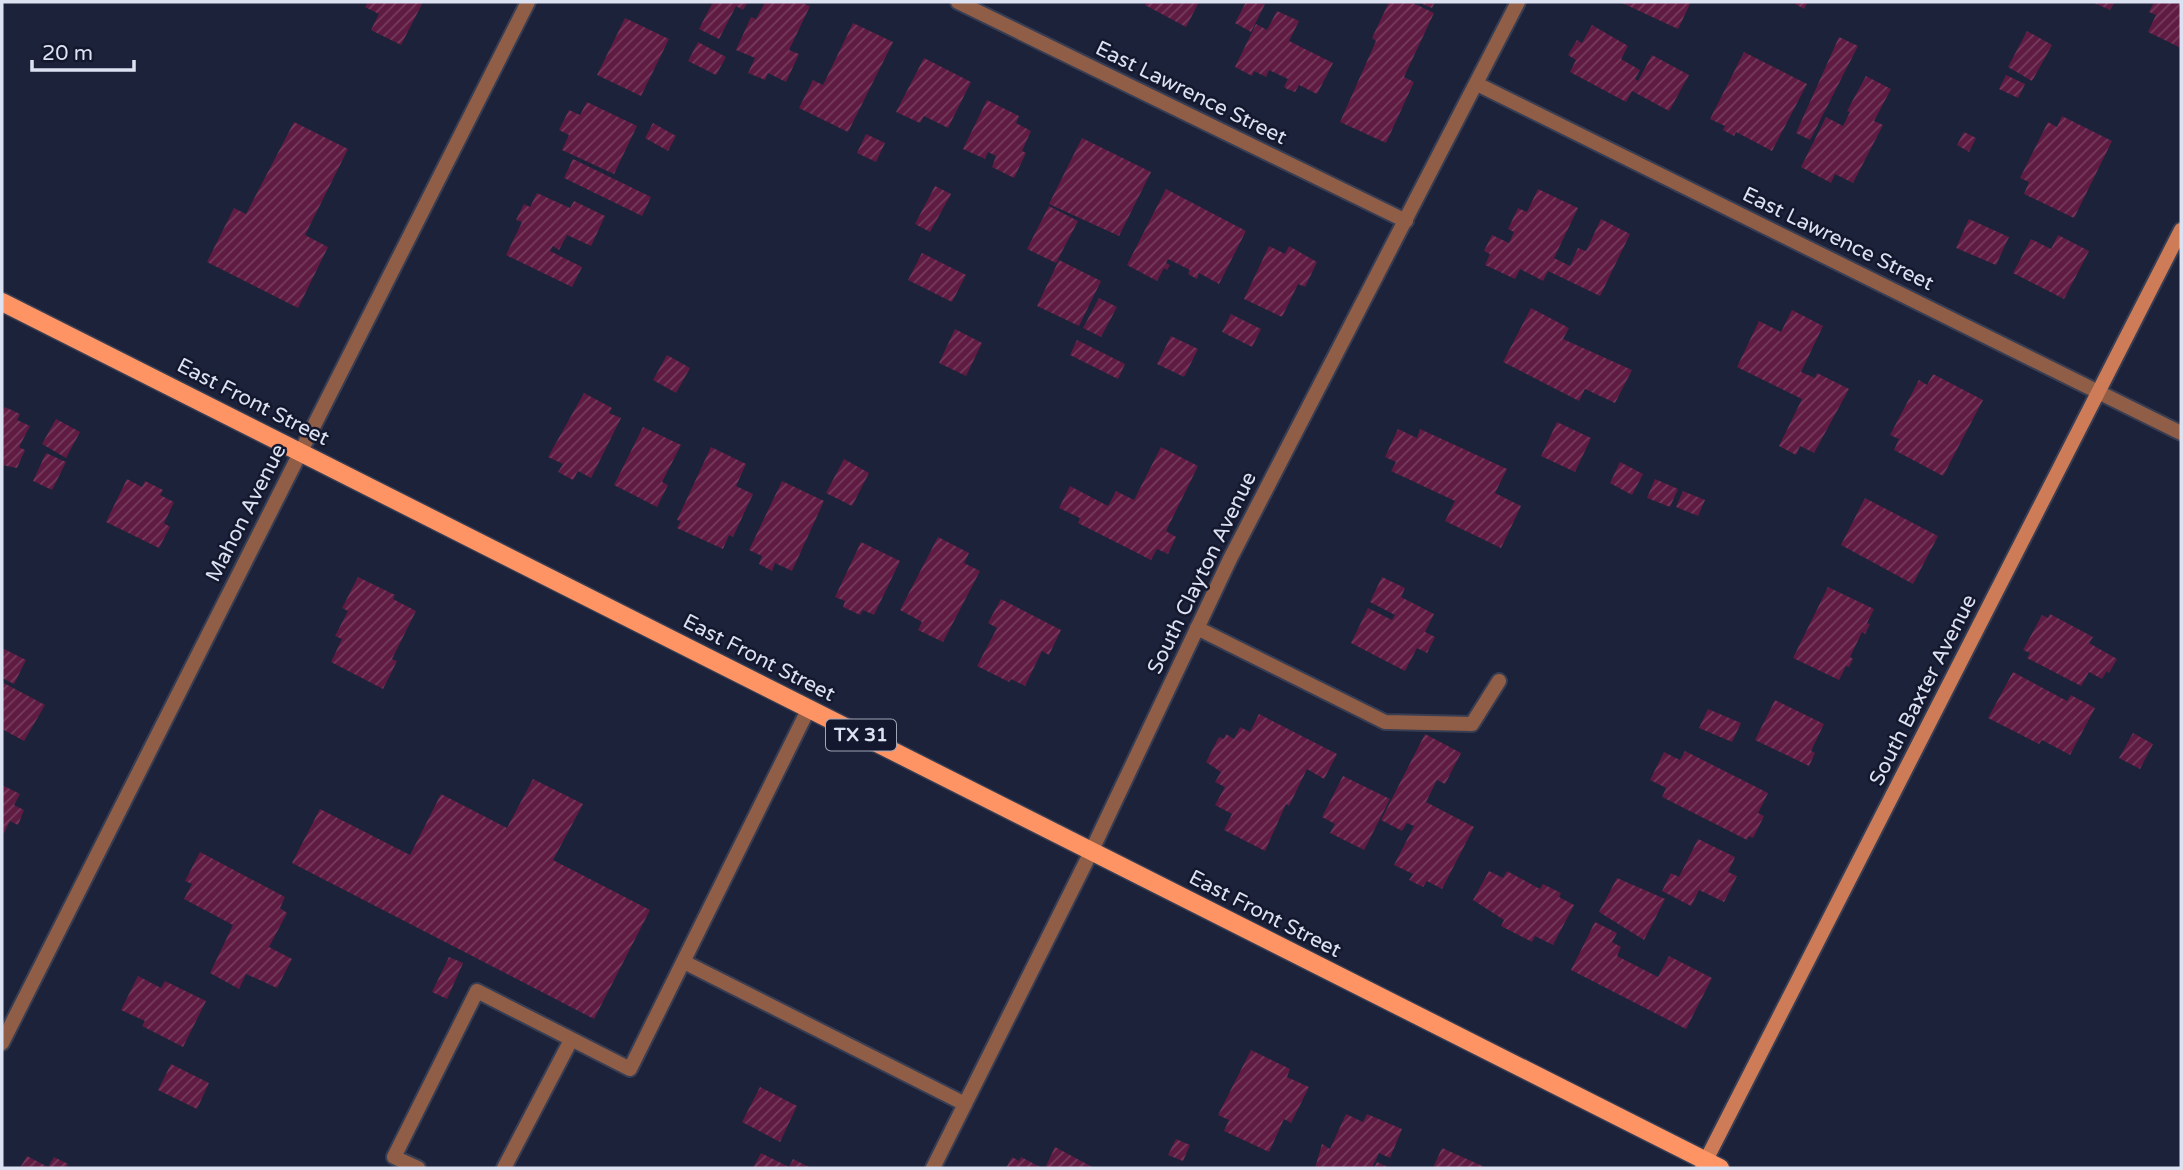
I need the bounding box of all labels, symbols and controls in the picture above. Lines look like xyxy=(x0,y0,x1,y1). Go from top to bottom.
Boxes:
scale bar xyxy=(32,28,133,72)
street label: East Lawrence Street xyxy=(1091,36,1291,150)
text: 20 m xyxy=(42,41,93,66)
street label: East Lawrence Street xyxy=(1738,182,1938,296)
street label: East Front Street xyxy=(173,353,333,451)
street label: Mahon Avenue xyxy=(201,440,291,586)
street label: South Clayton Avenue xyxy=(1142,468,1262,678)
street label: South Baxter Avenue xyxy=(1864,590,1982,790)
street label: East Front Street xyxy=(679,609,839,707)
road number: TX 31 xyxy=(826,720,896,750)
street label: East Front Street xyxy=(1185,865,1345,963)

